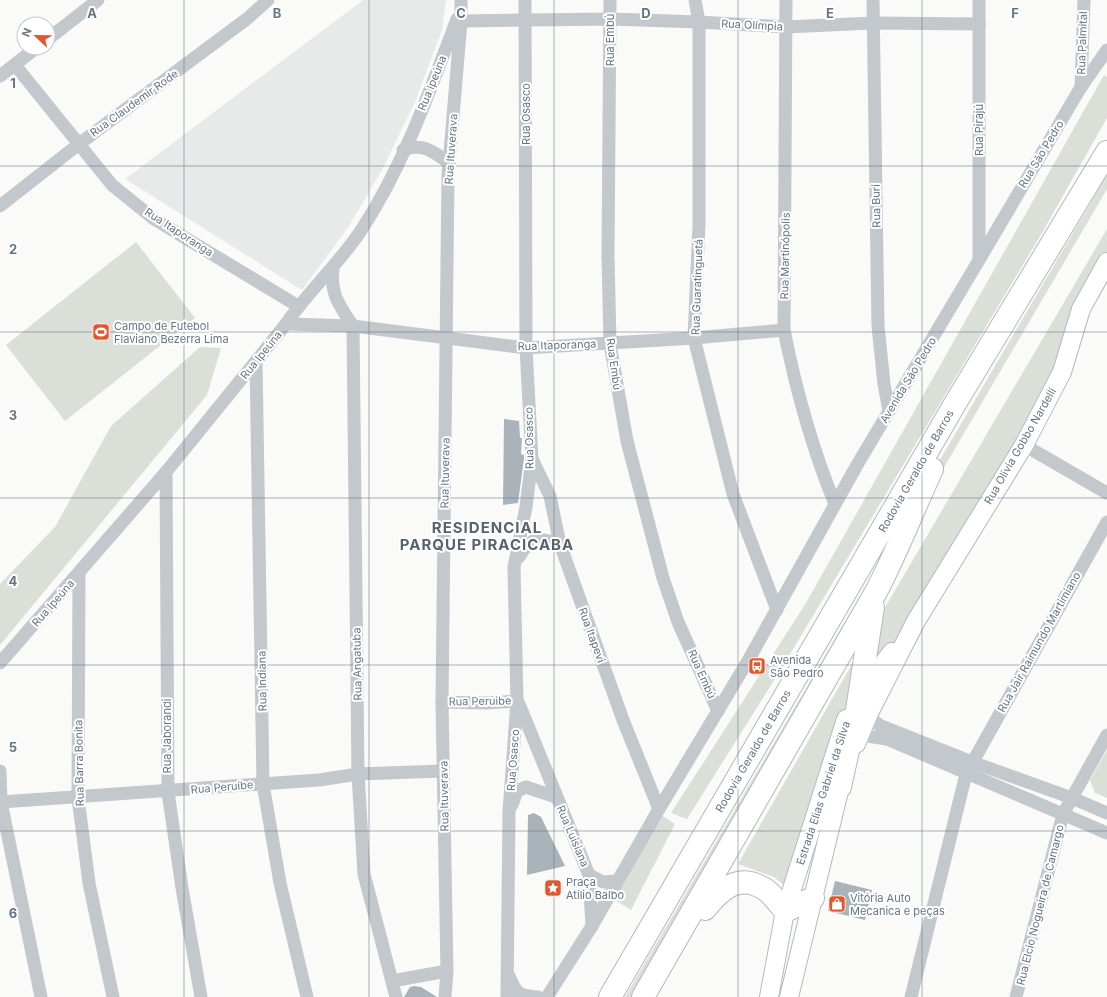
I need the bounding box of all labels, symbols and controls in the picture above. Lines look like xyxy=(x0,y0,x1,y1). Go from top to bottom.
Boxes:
text: A xyxy=(87,5,97,21)
text: B xyxy=(273,5,282,21)
text: C xyxy=(456,5,466,21)
text: D xyxy=(641,5,651,21)
text: E xyxy=(826,5,834,21)
text: F xyxy=(1011,5,1019,21)
street label: Rua Palmital xyxy=(1074,11,1090,75)
street label: Rua Embú xyxy=(603,14,617,66)
north arrow xyxy=(16,16,56,56)
street label: Rua Olímpia xyxy=(721,16,783,34)
text: N xyxy=(19,26,35,39)
street label: Rua Ipeúna xyxy=(415,53,449,113)
street label: Rua Claudemir Rode xyxy=(87,66,181,140)
text: 1 xyxy=(10,75,16,91)
street label: Rua Osasco xyxy=(519,83,533,145)
street label: Rua Pirajú xyxy=(972,104,986,156)
street label: Rua Ituverava xyxy=(442,113,460,185)
street label: Rua São Pedro xyxy=(1015,117,1067,190)
street label: Rua Buri xyxy=(869,184,883,228)
street label: Rua Itaporanga xyxy=(142,205,216,259)
street label: Rua Martinópolis xyxy=(777,212,793,300)
street label: Rua Guaratinguetá xyxy=(688,239,706,335)
text: 2 xyxy=(9,241,17,257)
place label: Campo de Futebol Flaviano Bezerra Lima xyxy=(114,319,229,346)
sports icon: Campo de Futebol Flaviano Bezerra Lima xyxy=(91,322,111,342)
street label: Rua Ipeúna xyxy=(237,328,285,382)
street label: Avenida São Pedro xyxy=(877,334,939,426)
street label: Rua Itaporanga xyxy=(517,337,597,353)
street label: Rua Embú xyxy=(603,337,625,391)
street label: Rua Olivia Gobbo Nardelli xyxy=(981,385,1059,507)
text: 3 xyxy=(9,407,17,423)
street label: Rua Osasco xyxy=(521,407,537,469)
street label: Rodovia Geraldo de Barros xyxy=(875,407,957,535)
street label: Rua Ituverava xyxy=(437,437,453,509)
district label: RESIDENCIAL PARQUE PIRACICABA xyxy=(400,518,574,554)
street label: Rua Jair Raimundo Martimiano xyxy=(994,569,1084,715)
text: 4 xyxy=(9,573,18,589)
street label: Rua Ipeúna xyxy=(29,576,77,630)
street label: Rua Itapevi xyxy=(576,606,608,664)
street label: Rua Angatuba xyxy=(349,627,365,701)
street label: Rua Embú xyxy=(685,647,719,701)
street label: Rua Indiana xyxy=(254,651,270,711)
place label: Avenida São Pedro xyxy=(770,653,824,680)
bus stop icon: Avenida São Pedro xyxy=(747,656,767,676)
street label: Rodovia Geraldo de Barros xyxy=(712,687,794,815)
street label: Rua Peruibe xyxy=(449,693,511,709)
street label: Rua Jaborandi xyxy=(160,699,174,773)
street label: Estrada Elias Gabriel da Silva xyxy=(793,719,853,867)
street label: Rua Barra Bonita xyxy=(71,720,87,806)
street label: Rua Osasco xyxy=(504,728,522,791)
text: 5 xyxy=(9,739,17,755)
street label: Rua Ituverava xyxy=(436,760,452,832)
street label: Rua Peruíbe xyxy=(190,777,254,797)
street label: Rua Luisiana xyxy=(554,803,592,869)
street label: Rua Elcio Nogueira de Camargo xyxy=(1013,823,1067,987)
place label: Praça Atílio Balbo xyxy=(566,875,624,902)
place icon: Praça Atílio Balbo xyxy=(543,878,563,898)
place label: Vitória Auto Mecanica e peças xyxy=(850,891,945,918)
shop icon: Vitória Auto Mecanica e peças xyxy=(827,894,847,914)
text: 6 xyxy=(9,905,17,921)

